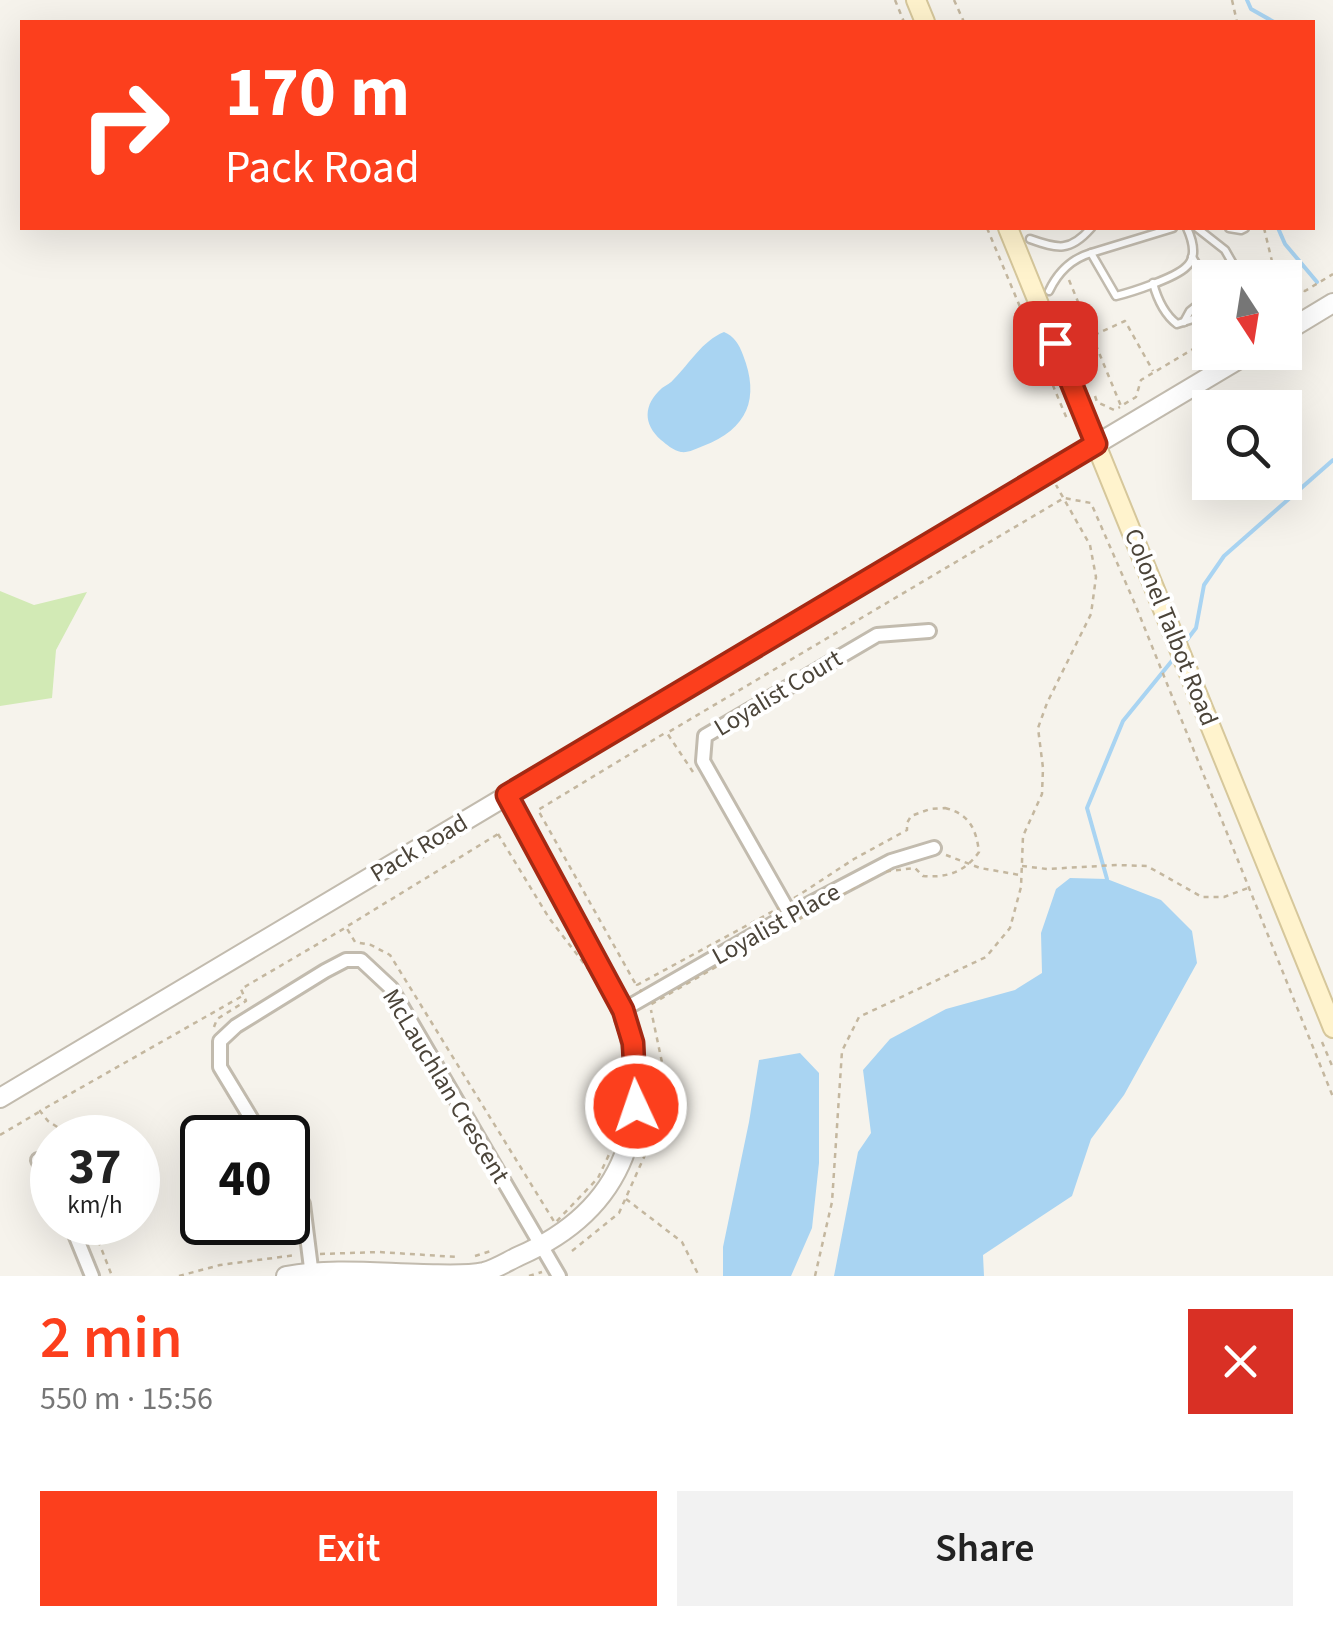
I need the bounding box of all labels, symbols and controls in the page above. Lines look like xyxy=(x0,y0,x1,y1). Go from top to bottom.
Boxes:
text: 170 m xyxy=(225,43,410,143)
icon: right xyxy=(60,60,190,190)
text: Pack Road xyxy=(225,136,420,200)
north arrow xyxy=(1192,260,1302,370)
map controls xyxy=(1192,260,1302,500)
pin xyxy=(1013,301,1098,386)
icon: arrive xyxy=(1028,316,1083,371)
button: search xyxy=(1192,390,1302,500)
street label: Colonel Talbot Road xyxy=(1115,523,1227,731)
street label: Loyalist Court xyxy=(707,640,849,745)
street label: Pack Road xyxy=(363,805,475,891)
street label: Loyalist Place xyxy=(705,874,847,974)
street label: McLauchlan Crescent xyxy=(374,982,519,1191)
position arrow xyxy=(584,1054,688,1158)
speed limit sign: 40 xyxy=(180,1115,310,1245)
text: 37 xyxy=(69,1132,121,1203)
text: km/h xyxy=(67,1187,123,1223)
text: 2 min xyxy=(40,1296,183,1381)
button: close xyxy=(1188,1309,1293,1414)
text: 550 m · 15:56 xyxy=(40,1376,213,1422)
button: Exit xyxy=(40,1491,657,1606)
button: Share xyxy=(677,1491,1293,1606)

